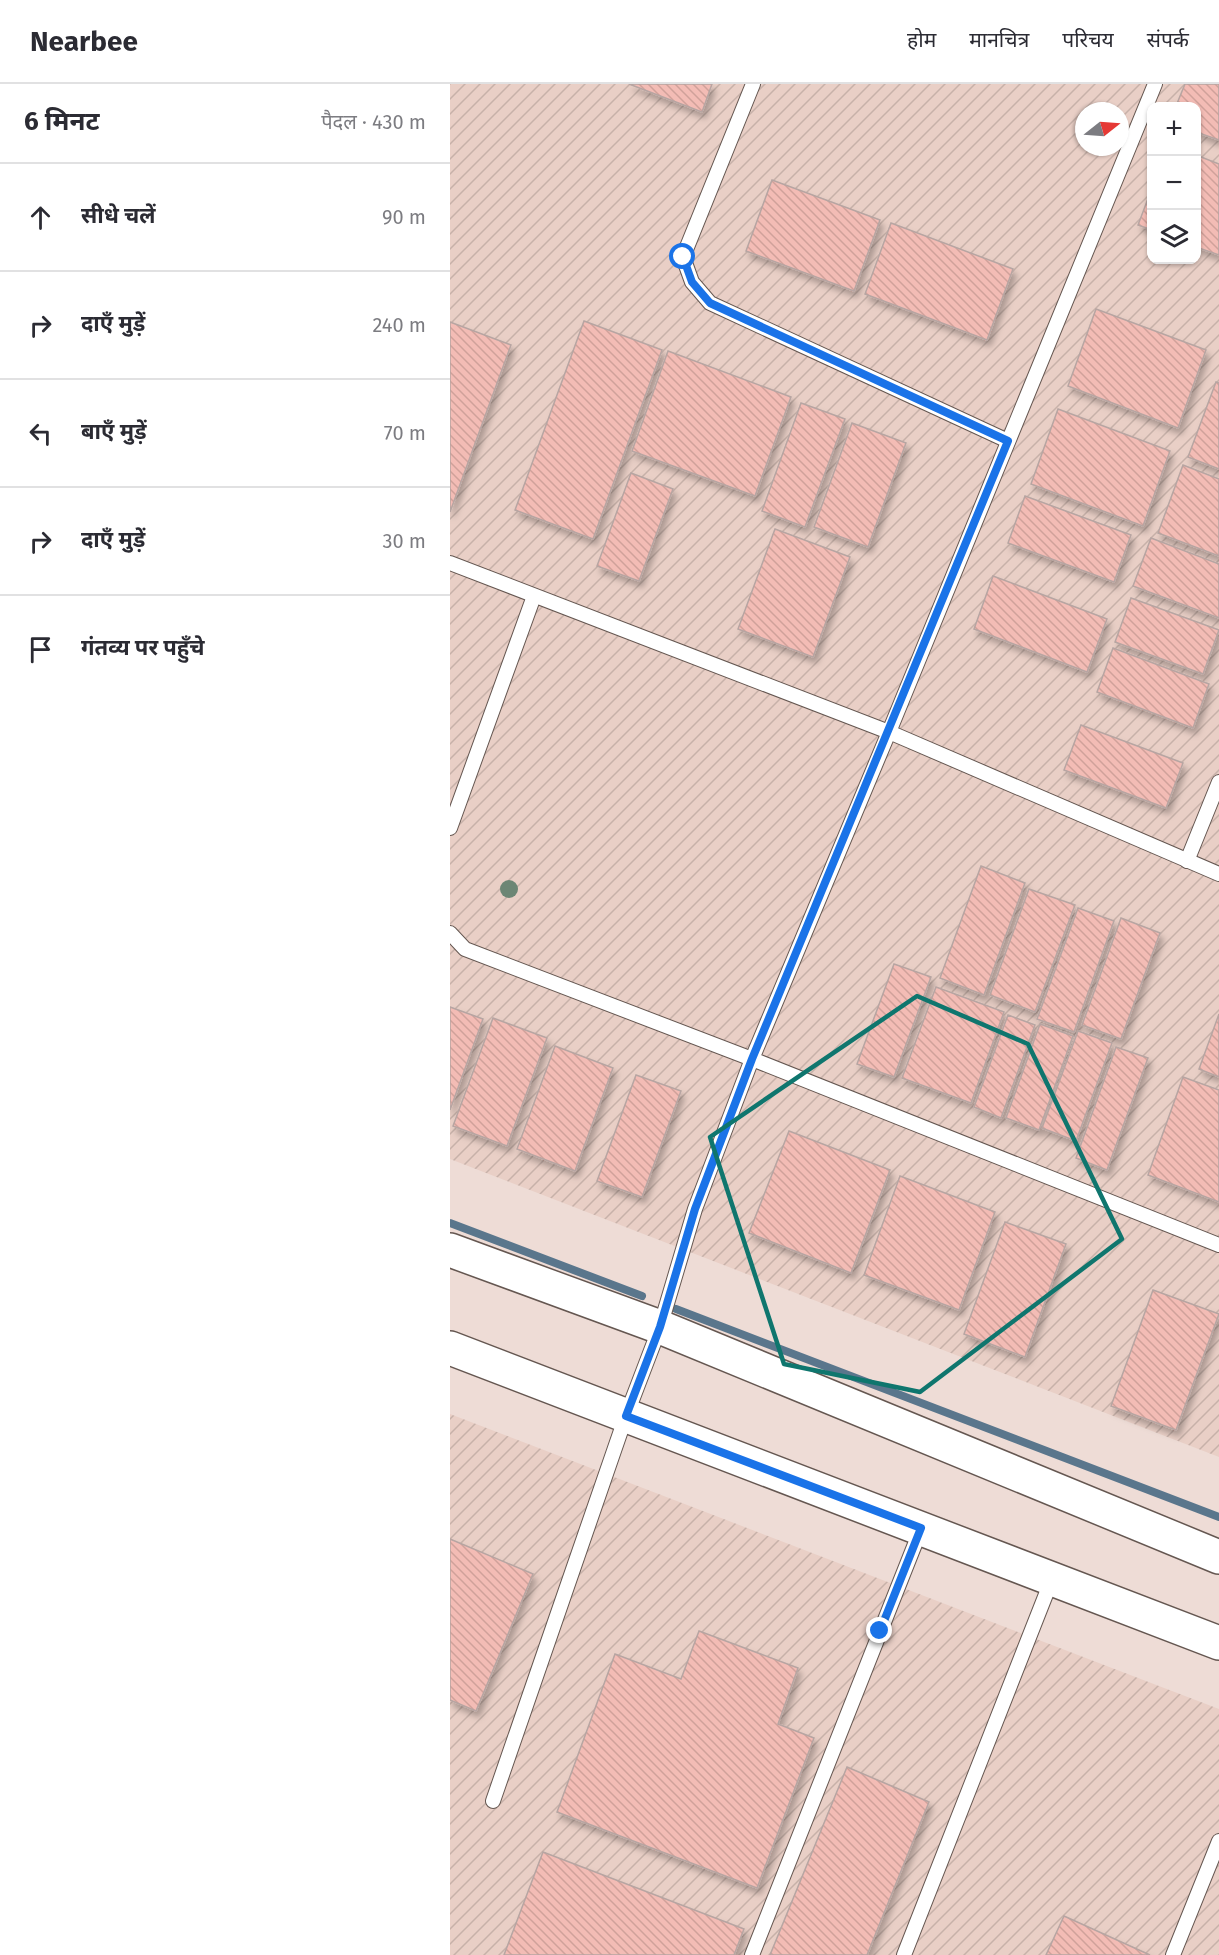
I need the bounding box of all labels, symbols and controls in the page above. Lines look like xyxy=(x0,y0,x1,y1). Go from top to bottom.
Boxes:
text: Nearbee xyxy=(30,25,138,58)
text: होम xyxy=(907,27,936,53)
text: मानचित्र xyxy=(969,27,1029,53)
text: परिचय xyxy=(1062,27,1114,53)
text: संपर्क xyxy=(1147,27,1189,53)
north arrow xyxy=(1075,102,1129,156)
map controls xyxy=(1147,102,1201,264)
button: + xyxy=(1147,102,1201,156)
text: 6 मिनट xyxy=(24,106,99,137)
text: पैदल · 430 m xyxy=(321,110,426,134)
button: − xyxy=(1147,156,1201,210)
icon: ahead xyxy=(24,201,57,234)
text: सीधे चलें xyxy=(81,202,156,229)
text: 90 m xyxy=(382,205,426,229)
button: layers xyxy=(1147,210,1201,264)
route start xyxy=(669,243,695,269)
icon: right xyxy=(24,309,57,342)
text: दाएँ मुड़ें xyxy=(81,310,145,337)
text: 240 m xyxy=(372,313,426,337)
icon: left xyxy=(24,417,57,450)
text: बाएँ मुड़ें xyxy=(81,418,147,445)
text: 70 m xyxy=(384,421,426,445)
icon: right xyxy=(24,525,57,558)
text: दाएँ मुड़ें xyxy=(81,526,145,553)
text: 30 m xyxy=(382,529,426,553)
icon: arrive xyxy=(24,633,57,666)
text: गंतव्य पर पहुँचे xyxy=(81,634,205,661)
route end xyxy=(866,1617,892,1643)

